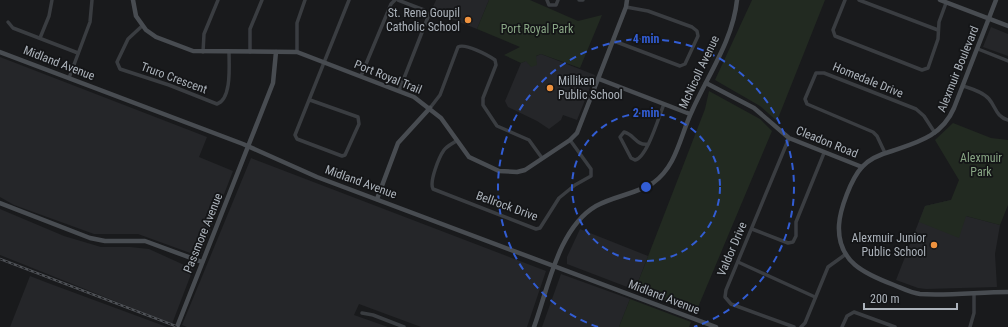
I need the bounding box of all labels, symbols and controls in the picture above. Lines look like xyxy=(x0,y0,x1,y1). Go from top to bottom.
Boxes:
place label: St. Rene Goupil Catholic School xyxy=(386,6,460,34)
marker: St. Rene Goupil Catholic School xyxy=(463,15,473,25)
park label: Port Royal Park xyxy=(501,22,574,36)
street label: Alexmuir Boulevard xyxy=(934,24,982,114)
text: 4 min xyxy=(633,32,659,46)
street label: McNicoll Avenue xyxy=(676,33,722,111)
street label: Midland Avenue xyxy=(21,43,97,83)
street label: Port Royal Trail xyxy=(352,57,424,97)
street label: Homedale Drive xyxy=(831,59,906,101)
street label: Truro Crescent xyxy=(139,60,209,97)
place label: Milliken Public School xyxy=(558,74,623,102)
marker: Milliken Public School xyxy=(545,83,555,93)
text: 2 min xyxy=(633,106,659,120)
street label: Cleadon Road xyxy=(794,123,860,161)
park label: Alexmuir Park xyxy=(960,151,1002,179)
street label: Midland Avenue xyxy=(323,163,399,202)
centre of rings xyxy=(639,180,653,194)
street label: Bellrock Drive xyxy=(474,188,540,224)
street label: Passmore Avenue xyxy=(181,191,226,275)
street label: Valdor Drive xyxy=(714,220,750,278)
place label: Alexmuir Junior Public School xyxy=(852,231,926,259)
marker: Alexmuir Junior Public School xyxy=(929,240,939,250)
street label: Midland Avenue xyxy=(626,277,702,317)
scale bar xyxy=(864,285,957,311)
text: 200 m xyxy=(870,292,900,306)

